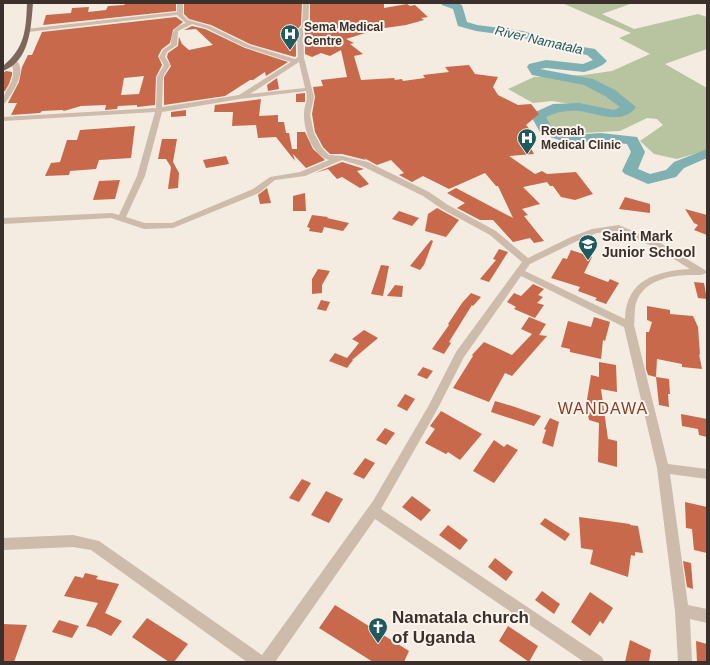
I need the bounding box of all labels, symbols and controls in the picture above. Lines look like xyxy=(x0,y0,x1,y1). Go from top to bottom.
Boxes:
place label: Sema Medical Centre xyxy=(304,20,383,48)
hospital icon: Sema Medical Centre xyxy=(279,23,301,51)
water label: River Namatala xyxy=(494,23,584,57)
place label: Reenah Medical Clinic xyxy=(541,124,621,152)
hospital icon: Reenah Medical Clinic xyxy=(516,127,538,155)
place label: Saint Mark Junior School xyxy=(602,228,695,260)
school or university icon: Saint Mark Junior School xyxy=(577,233,599,261)
district label: WANDAWA xyxy=(558,400,648,417)
place label: Namatala church of Uganda xyxy=(392,608,529,647)
church icon: Namatala church of Uganda xyxy=(367,616,389,644)

